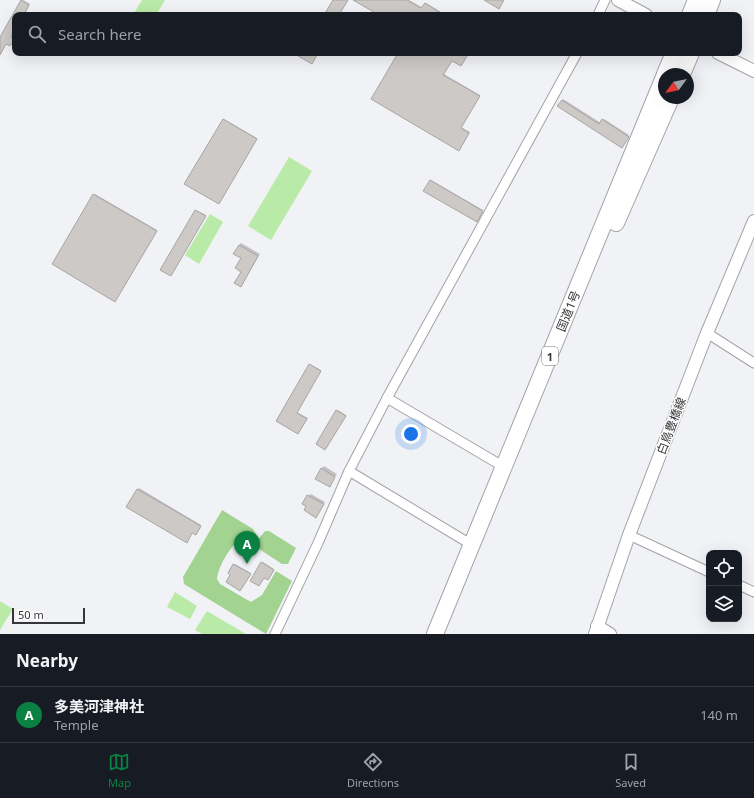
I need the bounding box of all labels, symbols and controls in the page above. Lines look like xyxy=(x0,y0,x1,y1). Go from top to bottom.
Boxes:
search box xyxy=(12,12,742,56)
icon: search xyxy=(26,23,48,45)
text: Search here xyxy=(58,24,141,44)
north arrow xyxy=(658,68,694,104)
street label: 国道1号 xyxy=(552,288,584,334)
road number: 1 xyxy=(542,347,558,365)
street label: 白鳥豊橋線 xyxy=(652,395,690,457)
your location xyxy=(401,424,421,444)
pin: A xyxy=(234,531,260,564)
map controls xyxy=(706,550,742,622)
button: locate xyxy=(706,550,742,586)
button: layers xyxy=(706,586,742,622)
scale bar xyxy=(12,606,85,625)
text: 50 m xyxy=(18,607,44,622)
text: Nearby xyxy=(16,649,78,672)
text: 多美河津神社 xyxy=(54,696,144,716)
text: A xyxy=(25,706,34,724)
text: 140 m xyxy=(700,706,738,724)
text: Temple xyxy=(54,716,99,734)
tab: Map xyxy=(108,751,131,790)
tab: Directions xyxy=(347,751,399,790)
tab: Saved xyxy=(615,751,646,790)

